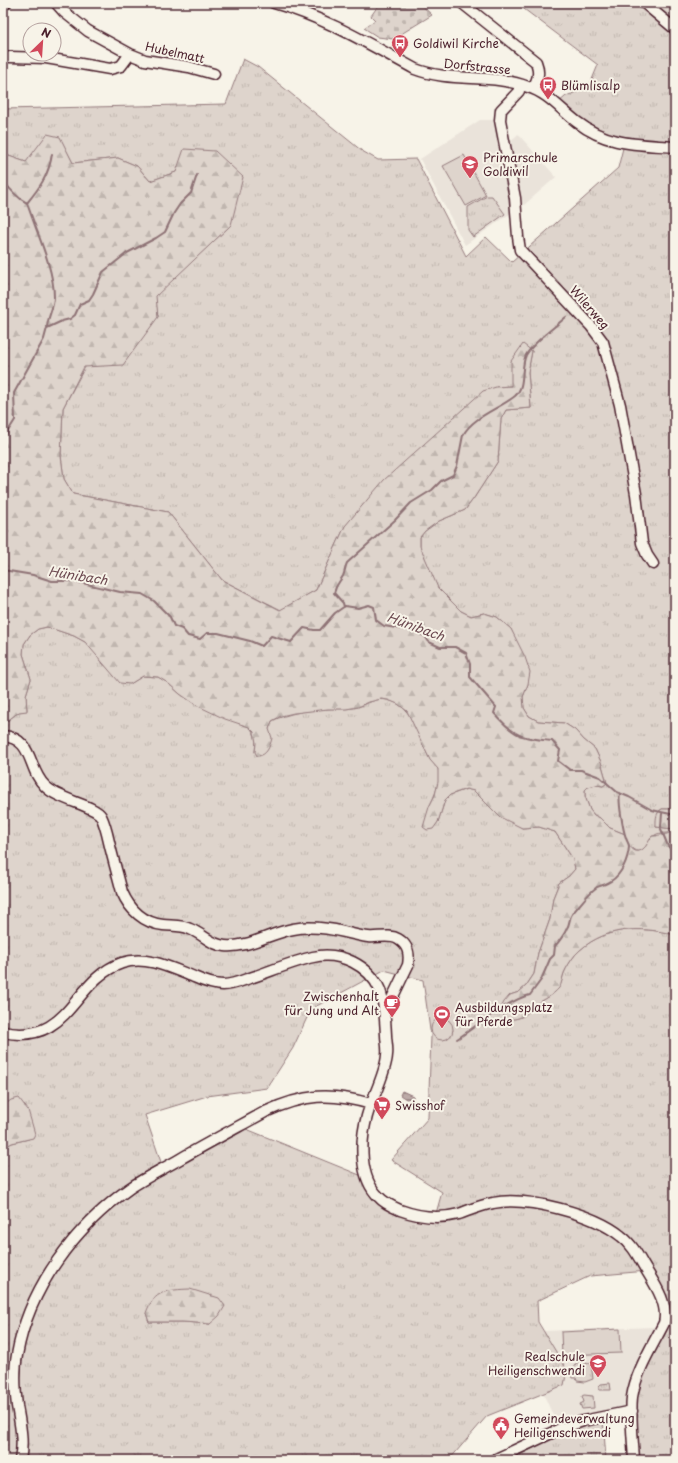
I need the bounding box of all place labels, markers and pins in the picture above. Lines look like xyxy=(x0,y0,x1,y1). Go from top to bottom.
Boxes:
bus stop icon: Goldiwil Kirche xyxy=(390,33,410,58)
place label: Goldiwil Kirche xyxy=(413,34,499,52)
bus stop icon: Blümlisalp xyxy=(538,75,558,100)
place label: Blümlisalp xyxy=(561,76,620,94)
place label: Primarschule Goldiwil xyxy=(483,148,558,180)
school or university icon: Primarschule Goldiwil xyxy=(460,154,480,179)
place label: Zwischenhalt für Jung und Alt xyxy=(284,987,379,1019)
cafe icon: Zwischenhalt für Jung und Alt xyxy=(382,993,402,1018)
place label: Ausbildungsplatz für Pferde xyxy=(455,998,553,1030)
sports icon: Ausbildungsplatz für Pferde xyxy=(432,1004,452,1029)
supermarket icon: Swisshof xyxy=(372,1095,392,1120)
place label: Swisshof xyxy=(395,1096,446,1114)
place label: Realschule Heiligenschwendi xyxy=(488,1347,585,1379)
school or university icon: Realschule Heiligenschwendi xyxy=(588,1353,608,1378)
place label: Gemeindeverwaltung Heiligenschwendi xyxy=(514,1409,635,1441)
public building icon: Gemeindeverwaltung Heiligenschwendi xyxy=(491,1415,511,1440)

